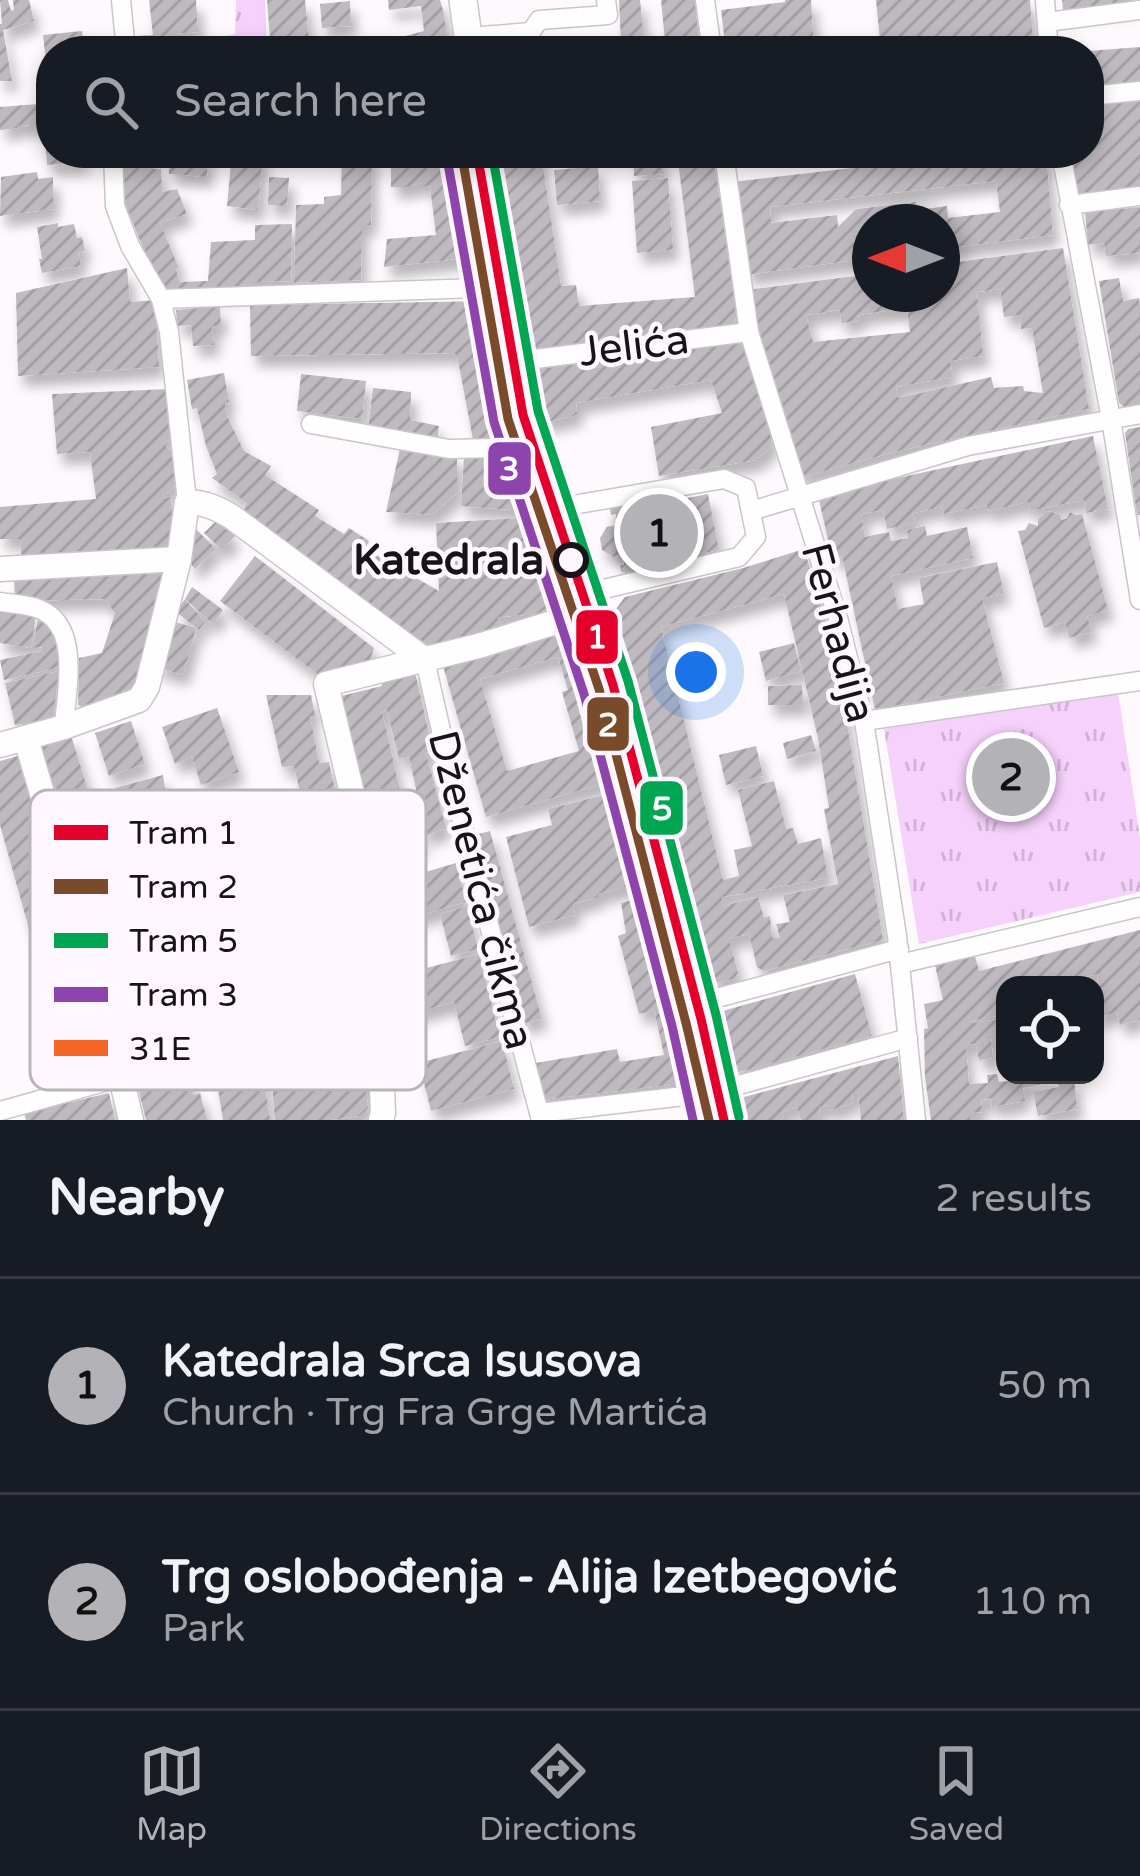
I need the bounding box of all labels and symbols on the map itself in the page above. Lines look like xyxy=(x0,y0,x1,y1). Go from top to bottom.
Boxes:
north arrow xyxy=(852,204,960,312)
street label: Jelića xyxy=(576,314,692,378)
line badge: 3 xyxy=(486,440,533,497)
text: 3 xyxy=(499,450,519,489)
pin: 1 xyxy=(620,488,698,578)
place label: Katedrala xyxy=(353,535,544,586)
street label: Ferhadija xyxy=(790,537,886,729)
marker: Katedrala xyxy=(555,544,587,576)
line badge: 1 xyxy=(574,608,620,666)
text: 1 xyxy=(587,618,607,657)
your location xyxy=(666,642,726,702)
line badge: 2 xyxy=(585,695,631,753)
text: 2 xyxy=(598,706,618,745)
street label: Dženetića čikma xyxy=(417,725,545,1055)
pin: 2 xyxy=(972,732,1050,822)
line badge: 5 xyxy=(638,779,685,837)
legend xyxy=(30,790,426,1090)
text: 5 xyxy=(652,790,672,829)
text: Tram 1 xyxy=(129,814,238,853)
text: Tram 2 xyxy=(129,868,238,907)
text: Tram 5 xyxy=(129,922,238,961)
text: Tram 3 xyxy=(129,976,238,1015)
text: 31E xyxy=(129,1030,192,1069)

